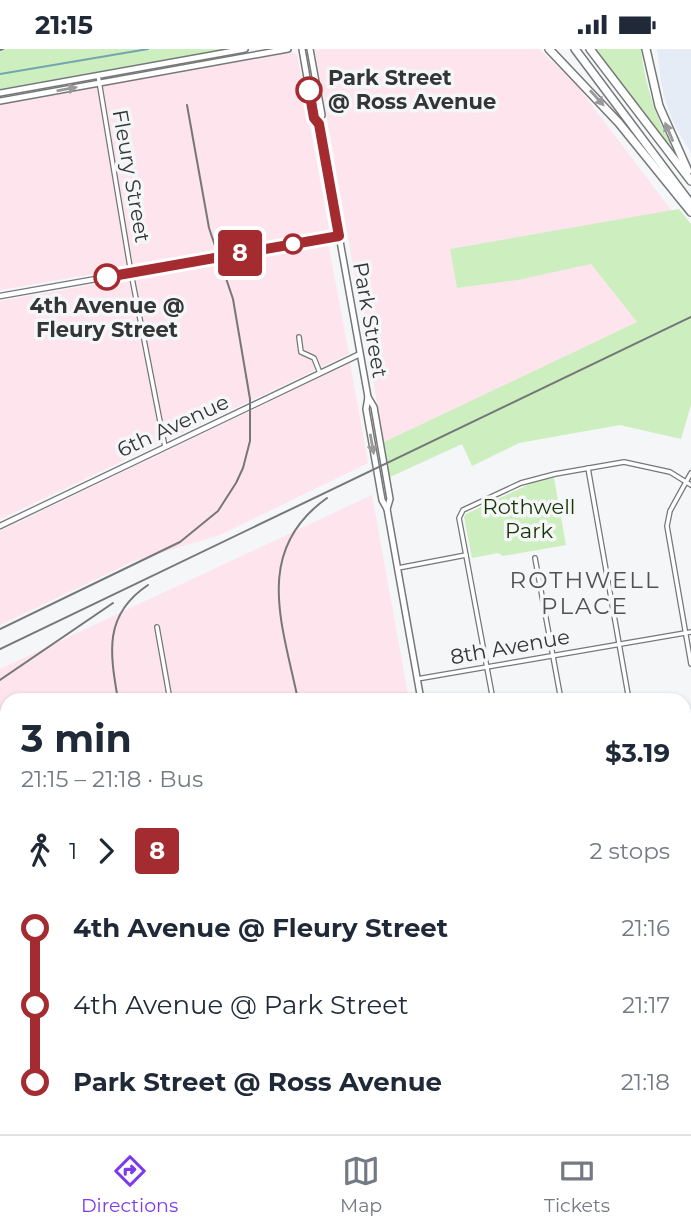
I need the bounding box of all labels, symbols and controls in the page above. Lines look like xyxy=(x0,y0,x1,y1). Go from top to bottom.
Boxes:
text: 21:15 xyxy=(35,9,93,41)
place label: Park Street @ Ross Avenue xyxy=(328,65,496,114)
marker: Park Street @ Ross Avenue xyxy=(296,77,322,103)
one-way arrow xyxy=(56,84,78,95)
one-way arrow xyxy=(588,89,604,106)
street label: Fleury Street xyxy=(108,108,155,244)
one-way arrow xyxy=(663,121,674,142)
line badge: 8 xyxy=(217,230,263,276)
unlabelled marker xyxy=(283,234,303,254)
text: 8 xyxy=(232,238,248,267)
street label: Park Street xyxy=(348,260,393,380)
marker: 4th Avenue @ Fleury Street xyxy=(94,264,120,290)
place label: 4th Avenue @ Fleury Street xyxy=(30,293,184,342)
street label: 6th Avenue xyxy=(113,389,233,462)
one-way arrow xyxy=(367,433,378,455)
park label: Rothwell Park xyxy=(483,494,576,543)
district label: ROTHWELL PLACE xyxy=(510,566,660,620)
street label: 8th Avenue xyxy=(448,624,572,669)
text: 3 min xyxy=(21,715,132,762)
text: $3.19 xyxy=(605,737,670,769)
text: 21:15 – 21:18 · Bus xyxy=(21,765,203,793)
icon: walk xyxy=(21,832,59,870)
icon: forward xyxy=(87,832,125,870)
text: 8 xyxy=(149,836,165,865)
text: 1 xyxy=(69,837,77,865)
text: 2 stops xyxy=(590,837,670,865)
text: 4th Avenue @ Fleury Street xyxy=(73,912,448,944)
text: 21:16 xyxy=(621,914,670,942)
text: 4th Avenue @ Park Street xyxy=(73,989,409,1021)
text: 21:17 xyxy=(622,991,670,1019)
text: Park Street @ Ross Avenue xyxy=(73,1066,442,1098)
text: 21:18 xyxy=(621,1068,670,1096)
tab: Directions xyxy=(81,1152,178,1217)
tab: Map xyxy=(340,1152,382,1217)
tab: Tickets xyxy=(544,1152,610,1217)

